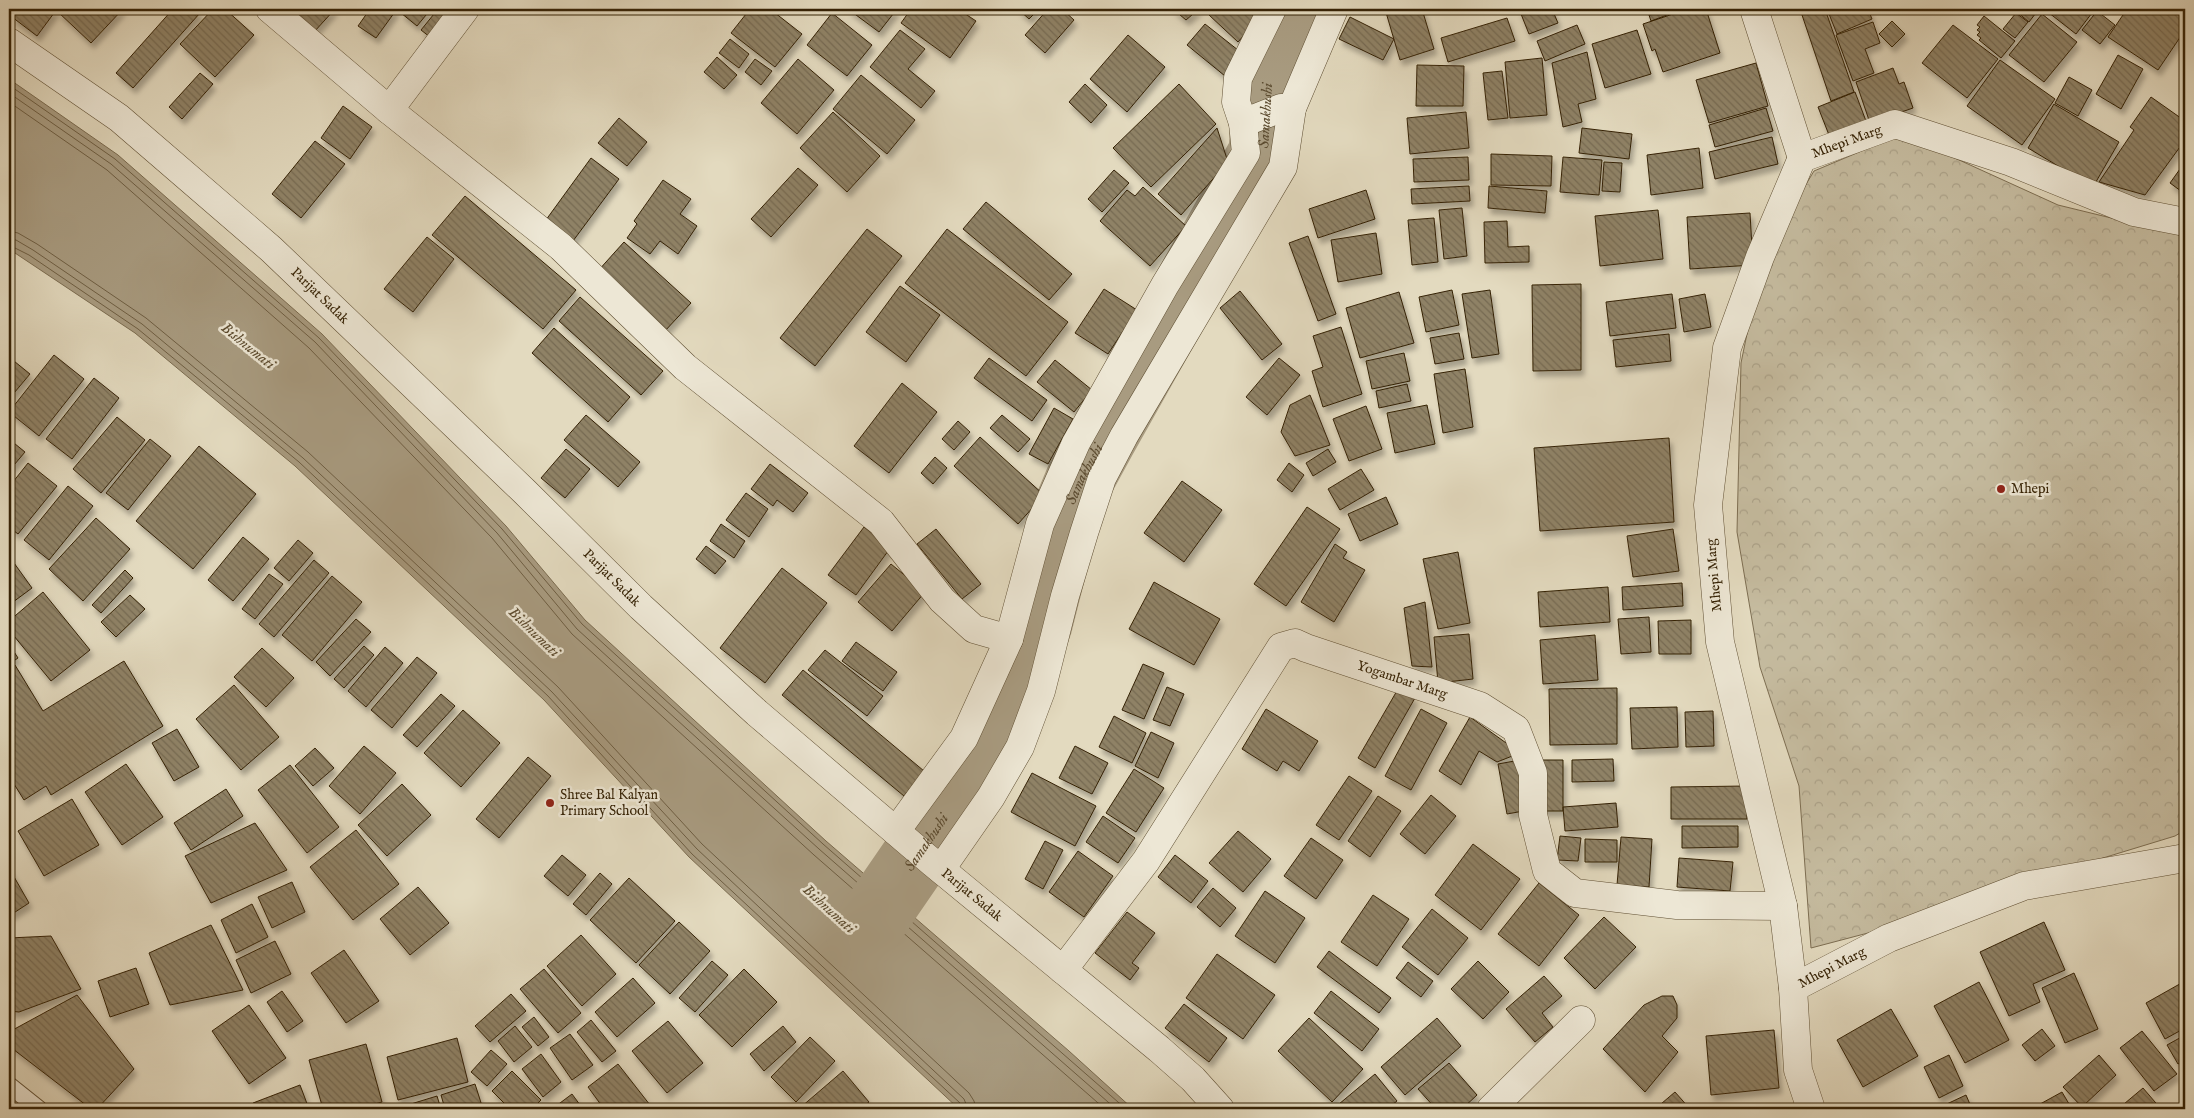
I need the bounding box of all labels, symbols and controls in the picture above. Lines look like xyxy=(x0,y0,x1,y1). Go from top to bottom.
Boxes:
water label: Samakhushi xyxy=(1254,81,1277,149)
street label: Mhepi Marg xyxy=(1809,120,1885,163)
street label: Parijat Sadak xyxy=(287,264,353,328)
water label: Bishnumati xyxy=(217,318,280,375)
water label: Samakhushi xyxy=(1061,439,1108,507)
place label: Mhepi xyxy=(2011,480,2050,498)
marker: Mhepi xyxy=(1995,483,2007,495)
street label: Mhepi Marg xyxy=(1702,537,1726,612)
street label: Parijat Sadak xyxy=(579,545,645,611)
water label: Bishnumati xyxy=(504,603,565,662)
street label: Yogambar Marg xyxy=(1355,657,1450,704)
place label: Shree Bal Kalyan Primary School xyxy=(560,786,659,820)
marker: Shree Bal Kalyan Primary School xyxy=(544,797,556,809)
water label: Samakhushi xyxy=(900,808,953,875)
street label: Parijat Sadak xyxy=(937,864,1007,926)
water label: Bishnumati xyxy=(799,880,860,939)
street label: Mhepi Marg xyxy=(1795,943,1869,993)

